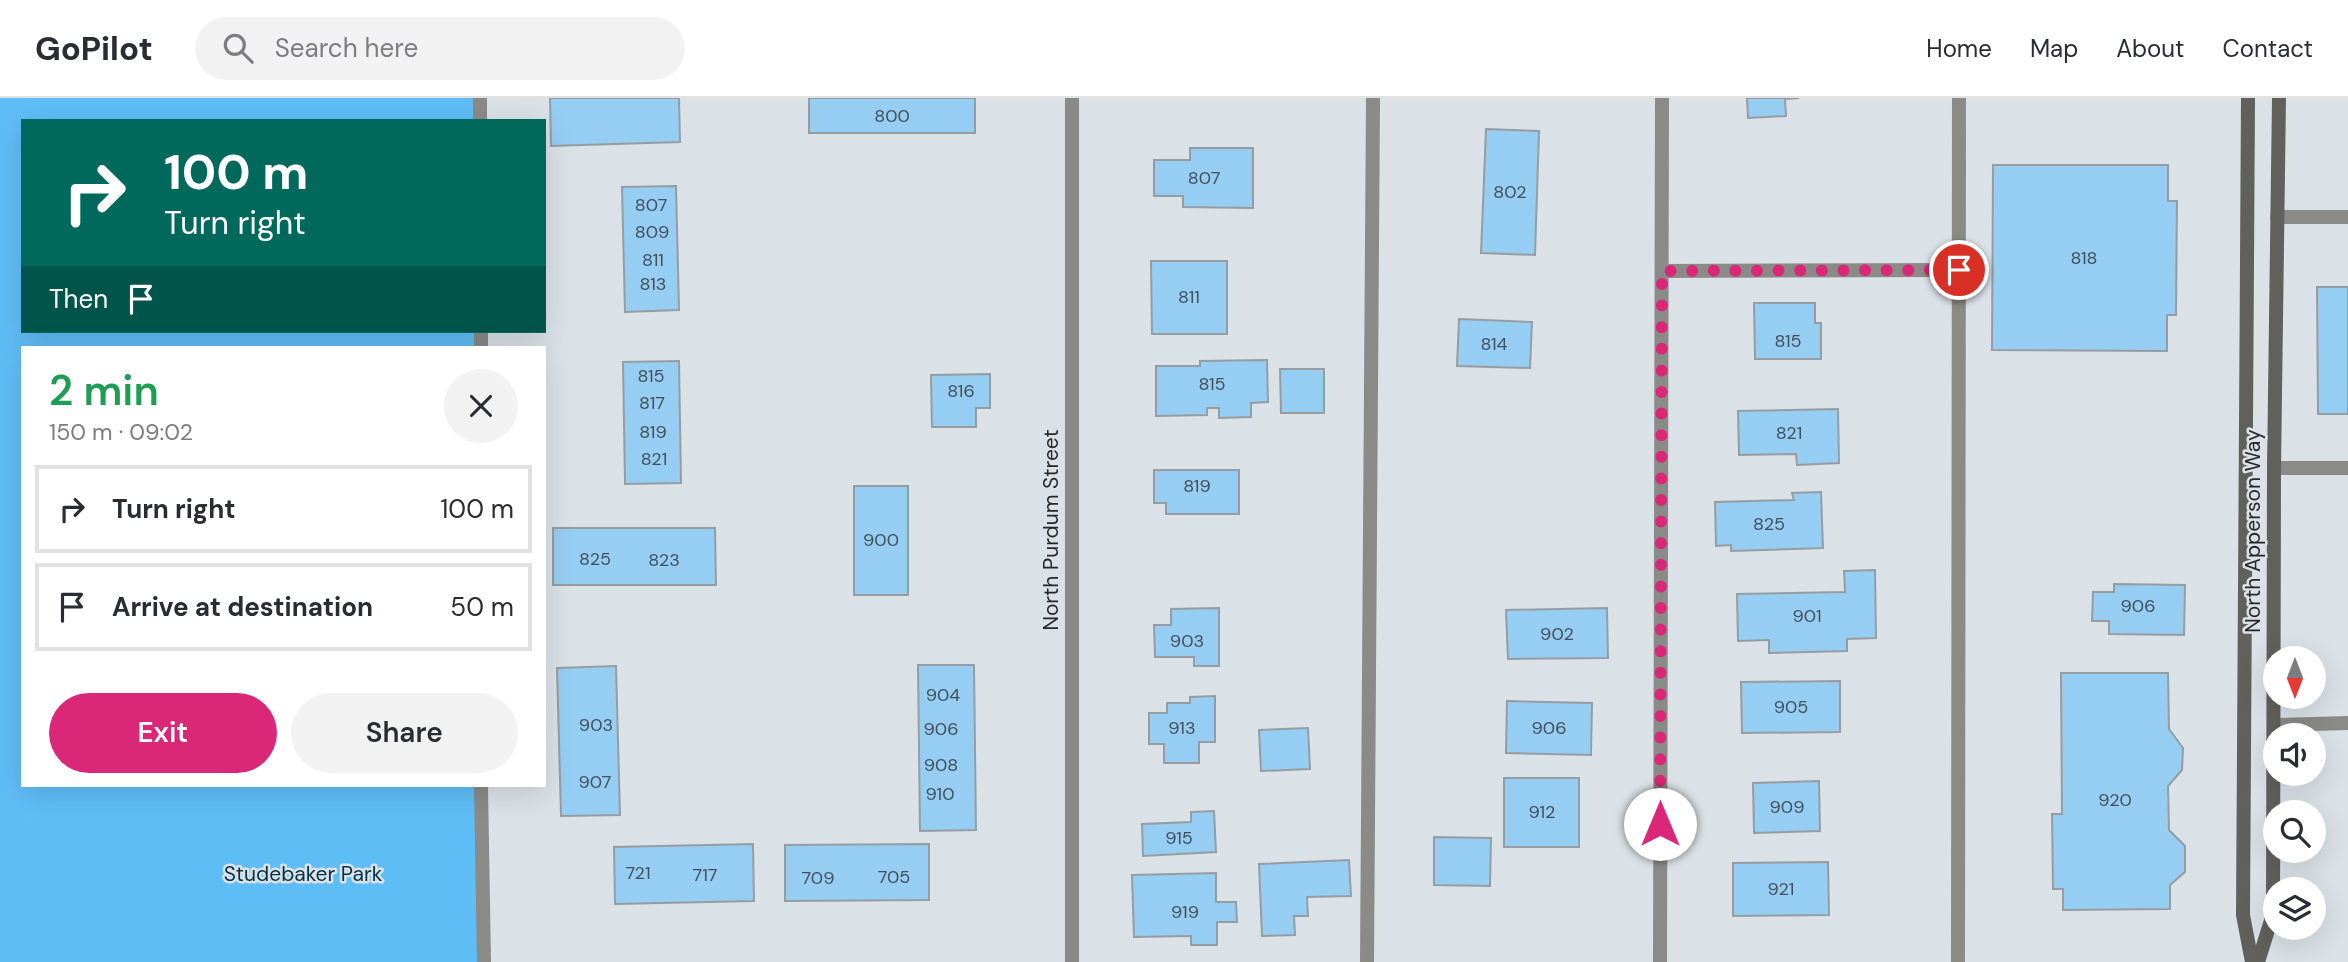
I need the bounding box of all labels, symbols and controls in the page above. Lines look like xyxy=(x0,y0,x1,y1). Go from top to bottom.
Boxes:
search box xyxy=(195,17,685,80)
text: GoPilot xyxy=(35,27,153,70)
icon: search xyxy=(219,29,257,67)
text: Search here xyxy=(275,31,418,65)
text: Home xyxy=(1926,33,1992,64)
text: Map xyxy=(2030,33,2078,64)
text: About xyxy=(2116,33,2185,64)
text: Contact xyxy=(2223,33,2313,64)
house number: 800 xyxy=(874,104,910,128)
text: 100 m xyxy=(164,140,308,204)
icon: right xyxy=(49,147,140,238)
house number: 807 xyxy=(1188,166,1220,190)
house number: 802 xyxy=(1493,180,1527,204)
house number: 807 xyxy=(635,193,667,217)
text: Turn right xyxy=(164,202,306,244)
house number: 809 xyxy=(635,220,669,244)
pin xyxy=(1929,240,1989,300)
house number: 818 xyxy=(2070,246,2098,270)
house number: 811 xyxy=(642,248,664,272)
icon: arrive xyxy=(1940,251,1978,289)
house number: 813 xyxy=(640,272,666,296)
icon: arrive xyxy=(122,280,160,318)
text: Then xyxy=(49,282,108,316)
house number: 811 xyxy=(1178,285,1200,309)
house number: 815 xyxy=(1774,329,1802,353)
house number: 814 xyxy=(1480,332,1508,356)
text: 2 min xyxy=(49,363,159,418)
house number: 815 xyxy=(637,364,665,388)
button: close xyxy=(444,369,518,443)
house number: 815 xyxy=(1198,372,1226,396)
house number: 816 xyxy=(947,379,975,403)
house number: 817 xyxy=(639,391,665,415)
text: 150 m · 09:02 xyxy=(49,417,193,447)
house number: 819 xyxy=(639,420,667,444)
house number: 821 xyxy=(1776,421,1802,445)
street label: North Purdum Street xyxy=(1037,429,1065,631)
street label: North Apperson Way xyxy=(2239,429,2267,633)
house number: 821 xyxy=(641,447,667,471)
house number: 819 xyxy=(1183,474,1211,498)
icon: right xyxy=(53,490,91,528)
text: Turn right xyxy=(112,492,236,526)
text: 100 m xyxy=(440,492,514,526)
house number: 825 xyxy=(1753,512,1785,536)
house number: 900 xyxy=(863,528,899,552)
house number: 825 xyxy=(579,547,611,571)
house number: 823 xyxy=(648,548,680,572)
icon: arrive xyxy=(53,588,91,626)
text: Arrive at destination xyxy=(112,590,373,624)
text: 50 m xyxy=(450,590,514,624)
house number: 906 xyxy=(2121,594,2155,618)
house number: 901 xyxy=(1792,604,1822,628)
house number: 902 xyxy=(1540,622,1574,646)
house number: 903 xyxy=(1170,629,1204,653)
north arrow xyxy=(2263,646,2326,709)
map controls xyxy=(2263,646,2326,940)
house number: 904 xyxy=(926,683,960,707)
button: Exit xyxy=(49,693,277,773)
button: Share xyxy=(291,693,518,773)
house number: 905 xyxy=(1774,695,1808,719)
house number: 903 xyxy=(579,713,613,737)
house number: 913 xyxy=(1168,716,1196,740)
house number: 906 xyxy=(1532,716,1566,740)
house number: 906 xyxy=(924,717,958,741)
button: sound xyxy=(2263,723,2326,786)
house number: 908 xyxy=(924,753,958,777)
house number: 907 xyxy=(579,770,611,794)
house number: 910 xyxy=(926,782,954,806)
position arrow xyxy=(1623,787,1697,861)
house number: 920 xyxy=(2098,788,2132,812)
house number: 909 xyxy=(1770,795,1804,819)
house number: 912 xyxy=(1529,800,1555,824)
button: search xyxy=(2263,800,2326,863)
house number: 915 xyxy=(1165,826,1193,850)
park label: Studebaker Park xyxy=(224,860,383,888)
house number: 721 xyxy=(625,861,651,885)
house number: 717 xyxy=(693,863,717,887)
house number: 705 xyxy=(878,865,910,889)
house number: 709 xyxy=(802,866,834,890)
house number: 921 xyxy=(1768,877,1794,901)
button: layers xyxy=(2263,877,2326,940)
house number: 919 xyxy=(1171,900,1199,924)

